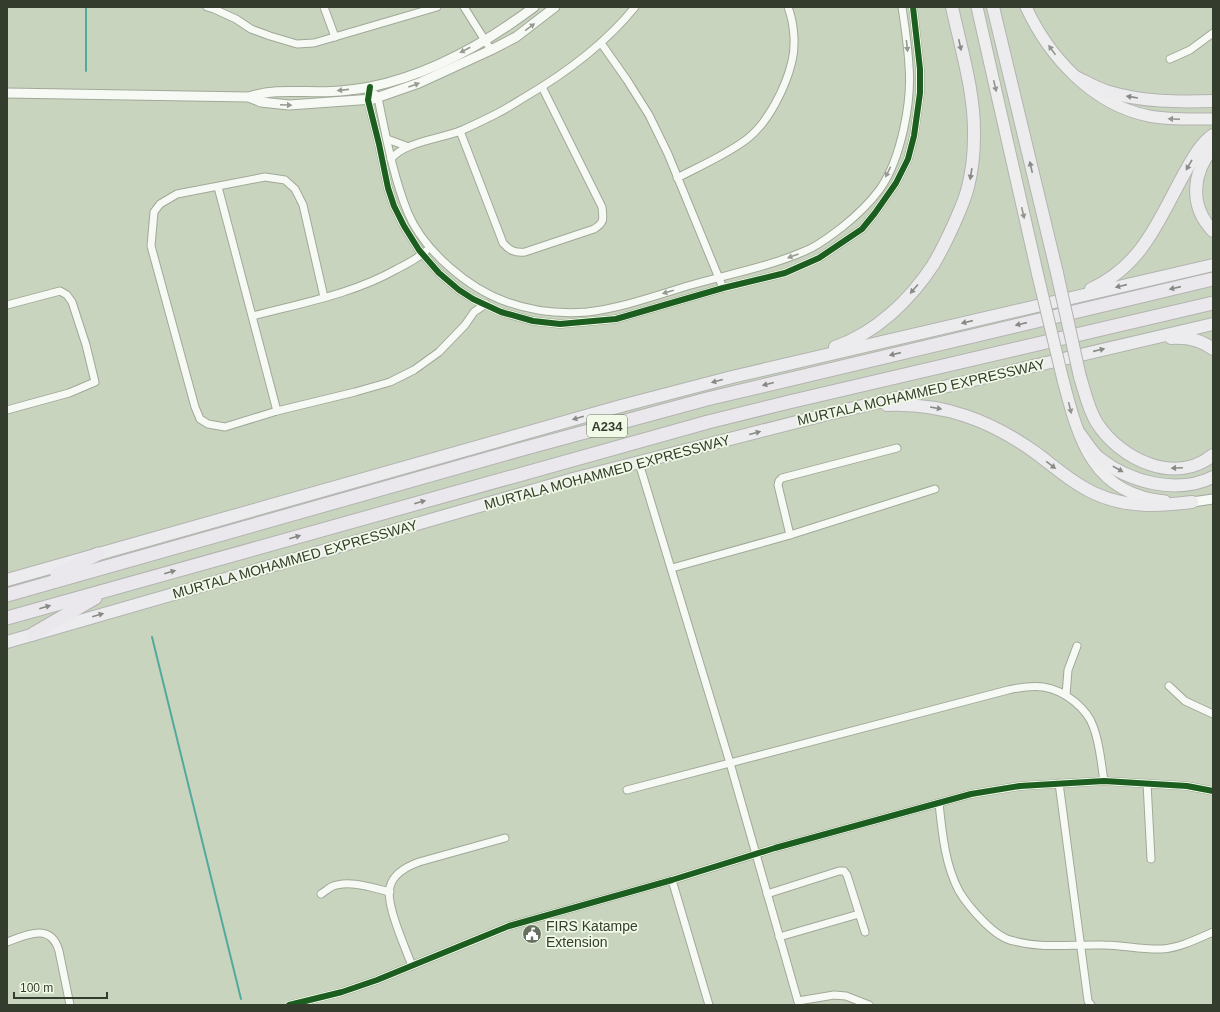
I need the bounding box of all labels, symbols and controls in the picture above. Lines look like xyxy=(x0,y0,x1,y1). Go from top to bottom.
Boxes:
one-way arrow xyxy=(524,23,535,31)
one-way arrow xyxy=(958,39,964,51)
one-way arrow xyxy=(904,40,910,52)
one-way arrow xyxy=(1048,44,1056,55)
one-way arrow xyxy=(460,47,471,54)
one-way arrow xyxy=(992,80,998,92)
one-way arrow xyxy=(408,81,420,87)
one-way arrow xyxy=(337,87,349,94)
one-way arrow xyxy=(1126,94,1138,100)
one-way arrow xyxy=(280,102,293,108)
one-way arrow xyxy=(1167,116,1180,122)
one-way arrow xyxy=(1186,159,1193,171)
one-way arrow xyxy=(1028,161,1034,173)
one-way arrow xyxy=(885,167,891,178)
one-way arrow xyxy=(967,167,973,180)
one-way arrow xyxy=(1021,207,1027,219)
one-way arrow xyxy=(786,253,798,259)
one-way arrow xyxy=(910,284,919,295)
one-way arrow xyxy=(1114,284,1127,290)
one-way arrow xyxy=(1169,286,1181,292)
one-way arrow xyxy=(662,289,674,295)
one-way arrow xyxy=(960,320,973,326)
one-way arrow xyxy=(1015,322,1027,328)
one-way arrow xyxy=(1093,347,1106,353)
one-way arrow xyxy=(888,351,901,357)
street label: MURTALA MOHAMMED EXPRESSWAY xyxy=(796,356,1047,428)
one-way arrow xyxy=(711,378,723,384)
one-way arrow xyxy=(762,381,774,387)
one-way arrow xyxy=(1067,402,1073,414)
one-way arrow xyxy=(930,406,942,412)
one-way arrow xyxy=(572,415,584,421)
road number: A234 xyxy=(587,415,627,437)
one-way arrow xyxy=(749,429,761,435)
street label: MURTALA MOHAMMED EXPRESSWAY xyxy=(482,431,732,513)
one-way arrow xyxy=(1046,461,1057,469)
one-way arrow xyxy=(1171,464,1183,471)
one-way arrow xyxy=(1112,466,1124,473)
one-way arrow xyxy=(414,499,426,505)
street label: MURTALA MOHAMMED EXPRESSWAY xyxy=(171,516,420,602)
one-way arrow xyxy=(289,534,301,540)
one-way arrow xyxy=(164,569,176,575)
one-way arrow xyxy=(39,604,51,610)
one-way arrow xyxy=(93,612,105,618)
place label: FIRS Katampe Extension xyxy=(546,918,638,950)
public building icon: FIRS Katampe Extension xyxy=(521,923,543,945)
scale bar xyxy=(14,974,107,1000)
text: 100 m xyxy=(20,981,53,995)

